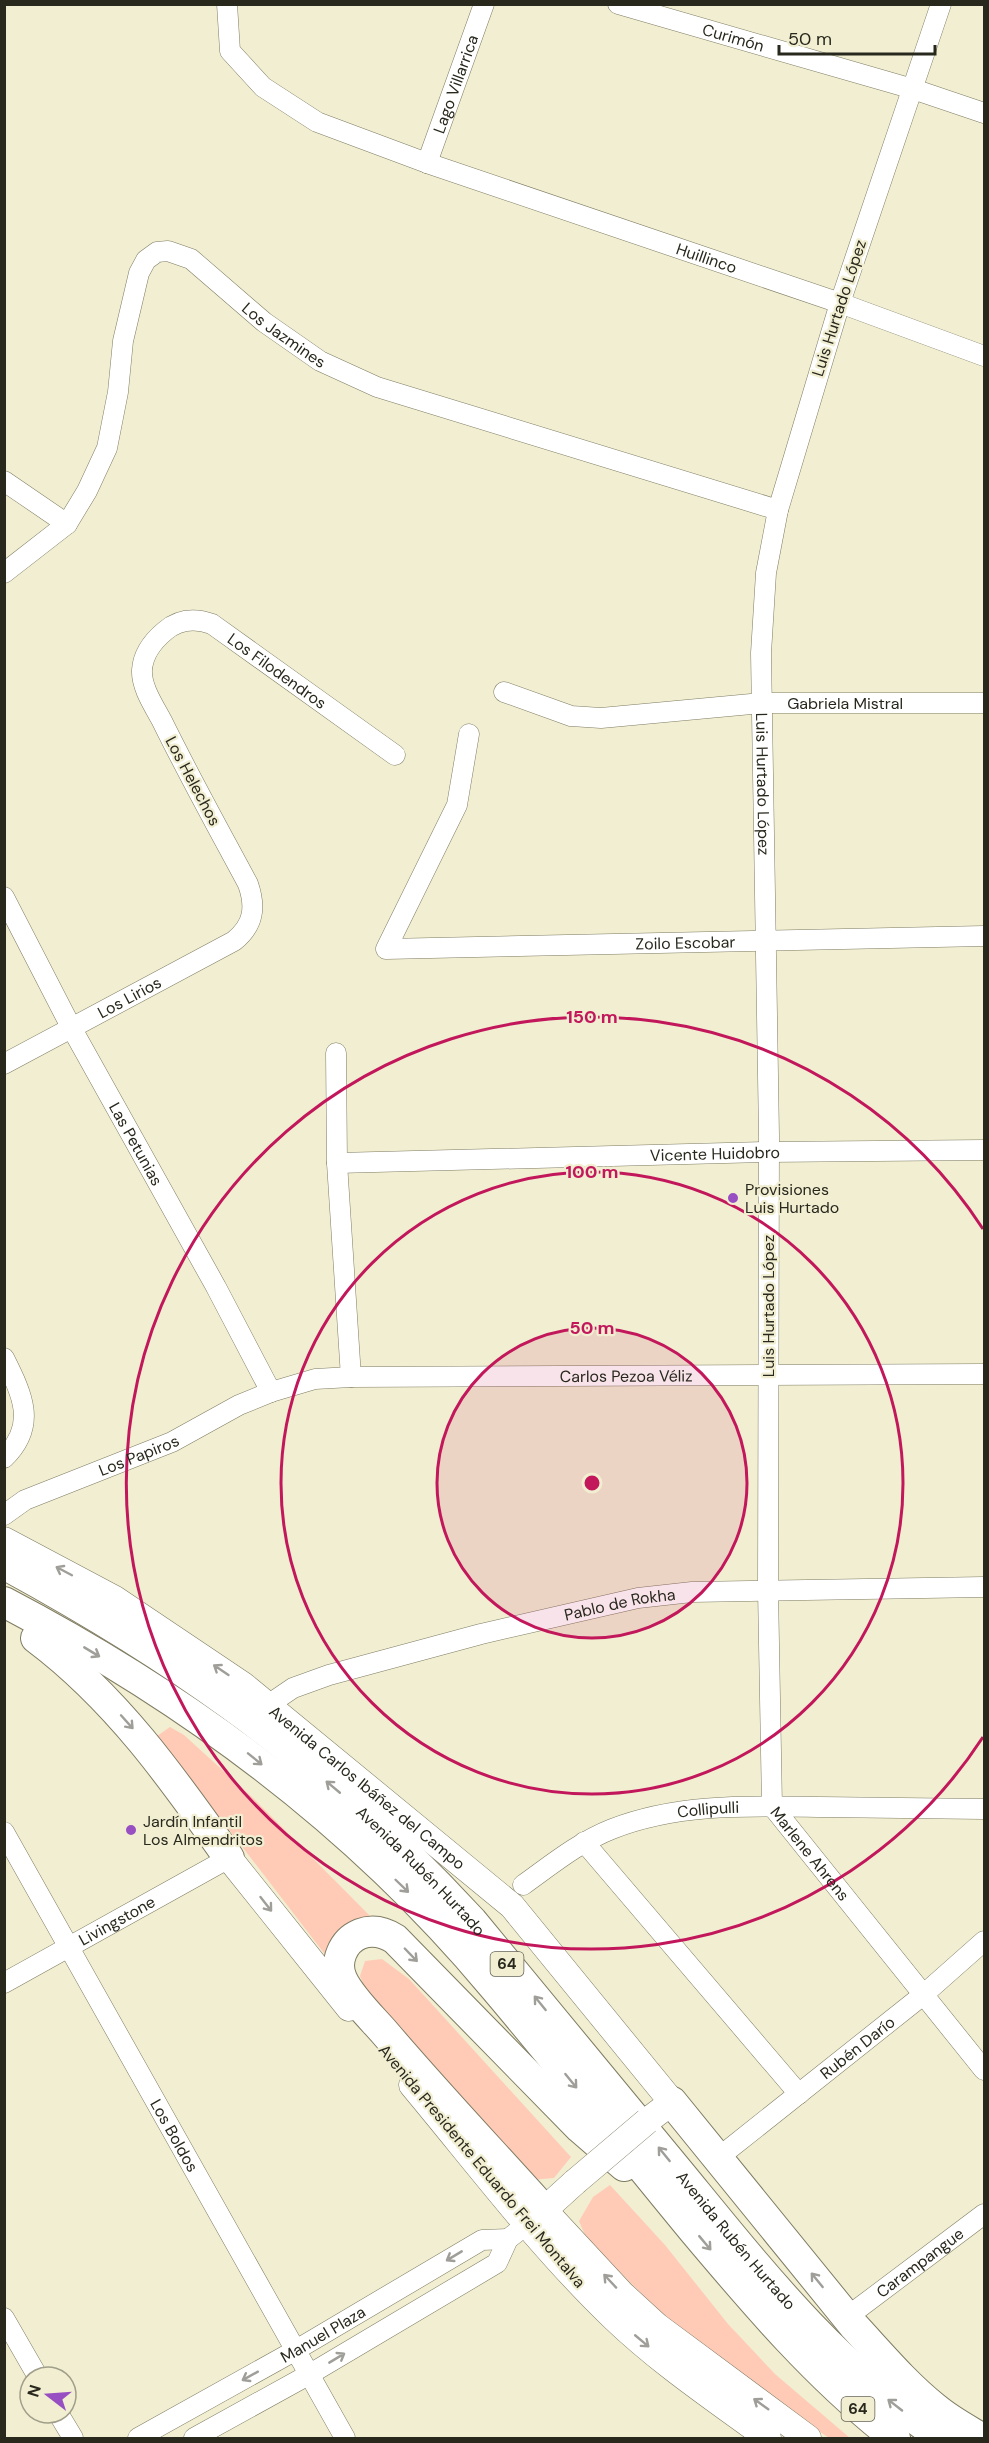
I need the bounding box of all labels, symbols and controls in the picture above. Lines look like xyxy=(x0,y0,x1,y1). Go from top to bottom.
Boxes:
street label: Curimón xyxy=(700,18,767,56)
scale bar xyxy=(779,18,935,56)
text: 50 m xyxy=(788,27,832,51)
street label: Lago Villarrica xyxy=(428,32,483,136)
street label: Luis Hurtado López xyxy=(807,237,871,379)
street label: Huillinco xyxy=(674,238,740,278)
street label: Los Jazmines xyxy=(238,297,329,373)
street label: Los Filodendros xyxy=(224,628,331,713)
street label: Gabriela Mistral xyxy=(787,693,903,714)
street label: Luis Hurtado López xyxy=(751,713,775,855)
street label: Los Helechos xyxy=(161,733,225,829)
street label: Zoilo Escobar xyxy=(635,931,736,954)
street label: Los Lirios xyxy=(94,971,165,1023)
text: 150 m xyxy=(566,1005,618,1029)
street label: Las Petunias xyxy=(104,1098,168,1189)
street label: Vicente Huidobro xyxy=(650,1141,780,1166)
text: 100 m xyxy=(565,1160,619,1184)
place label: Provisiones Luis Hurtado xyxy=(745,1179,839,1218)
marker: Provisiones Luis Hurtado xyxy=(726,1191,740,1205)
street label: Luis Hurtado López xyxy=(758,1235,779,1377)
text: 50 m xyxy=(569,1316,615,1340)
street label: Carlos Pezoa Véliz xyxy=(560,1365,693,1387)
street label: Los Papiros xyxy=(95,1430,183,1480)
centre of rings xyxy=(582,1473,602,1493)
one-way arrow xyxy=(55,1565,73,1576)
street label: Pablo de Rokha xyxy=(562,1583,676,1625)
one-way arrow xyxy=(83,1647,100,1659)
one-way arrow xyxy=(213,1664,230,1676)
street label: Avenida Carlos Ibáñez del Campo xyxy=(265,1700,470,1874)
one-way arrow xyxy=(120,1714,134,1729)
one-way arrow xyxy=(247,1752,263,1765)
one-way arrow xyxy=(326,1780,341,1794)
street label: Collipulli xyxy=(676,1796,739,1822)
street label: Avenida Rubén Hurtado xyxy=(352,1801,490,1940)
street label: Marlene Ahrens xyxy=(766,1802,854,1905)
place label: Jardín Infantil Los Almendritos xyxy=(143,1811,263,1850)
marker: Jardín Infantil Los Almendritos xyxy=(124,1823,138,1837)
one-way arrow xyxy=(395,1879,410,1894)
street label: Livingstone xyxy=(75,1891,159,1950)
one-way arrow xyxy=(259,1895,272,1911)
one-way arrow xyxy=(404,1948,418,1963)
road number: 64 xyxy=(490,1952,524,1976)
one-way arrow xyxy=(533,1996,547,2011)
street label: Rubén Darío xyxy=(815,2011,899,2084)
street label: Avenida Presidente Eduardo Frei Montalva xyxy=(374,2040,590,2292)
one-way arrow xyxy=(565,2073,578,2089)
street label: Los Boldos xyxy=(146,2095,203,2175)
one-way arrow xyxy=(657,2146,670,2162)
street label: Avenida Rubén Hurtado xyxy=(672,2167,801,2314)
street label: Carampangue xyxy=(872,2223,968,2302)
one-way arrow xyxy=(698,2235,711,2251)
one-way arrow xyxy=(446,2250,463,2262)
one-way arrow xyxy=(810,2273,824,2288)
one-way arrow xyxy=(603,2274,617,2289)
street label: Manuel Plaza xyxy=(277,2301,369,2367)
one-way arrow xyxy=(634,2335,650,2348)
one-way arrow xyxy=(328,2352,345,2364)
north arrow xyxy=(18,2365,78,2425)
one-way arrow xyxy=(241,2371,259,2382)
text: N xyxy=(22,2382,46,2399)
road number: 64 xyxy=(842,2397,874,2421)
one-way arrow xyxy=(754,2398,770,2410)
one-way arrow xyxy=(887,2398,903,2411)

